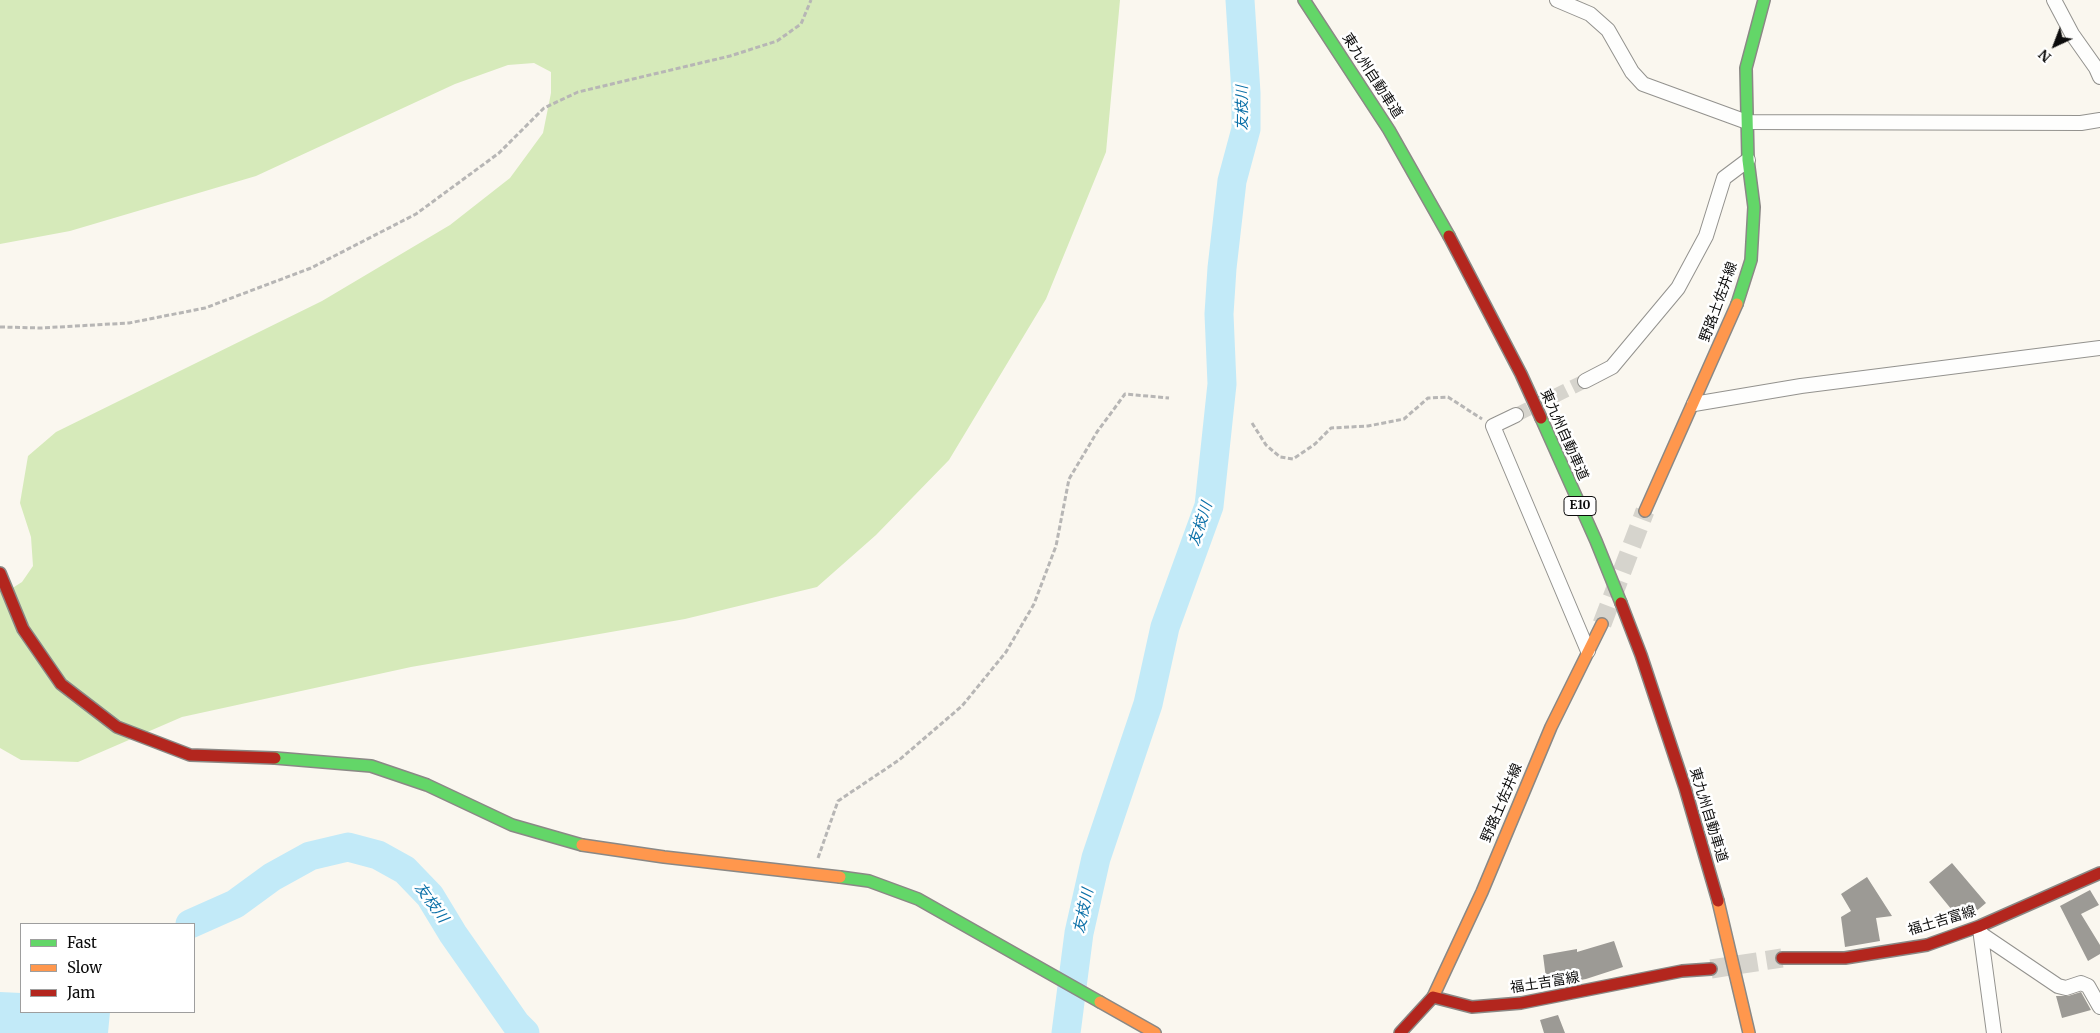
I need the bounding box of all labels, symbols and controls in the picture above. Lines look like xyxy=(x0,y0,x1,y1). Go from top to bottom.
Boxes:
north arrow xyxy=(2030,20,2080,70)
street label: 東九州自動車道 xyxy=(1338,30,1406,122)
text: N xyxy=(2035,46,2055,66)
water label: 友枝川 xyxy=(1234,86,1252,130)
street label: 野路土佐井線 xyxy=(1697,260,1741,344)
street label: 東九州自動車道 xyxy=(1536,387,1592,483)
road number: E10 xyxy=(1564,496,1596,516)
water label: 友枝川 xyxy=(1185,500,1217,548)
street label: 野路土佐井線 xyxy=(1478,761,1526,845)
street label: 東九州自動車道 xyxy=(1686,766,1730,864)
water label: 友枝川 xyxy=(410,880,452,926)
water label: 友枝川 xyxy=(1071,887,1097,935)
street label: 福土吉富線 xyxy=(1906,903,1978,939)
legend xyxy=(20,923,195,1013)
text: Fast xyxy=(67,933,97,952)
text: Slow xyxy=(67,958,102,977)
street label: 福土吉富線 xyxy=(1509,969,1581,997)
text: Jam xyxy=(67,983,95,1002)

